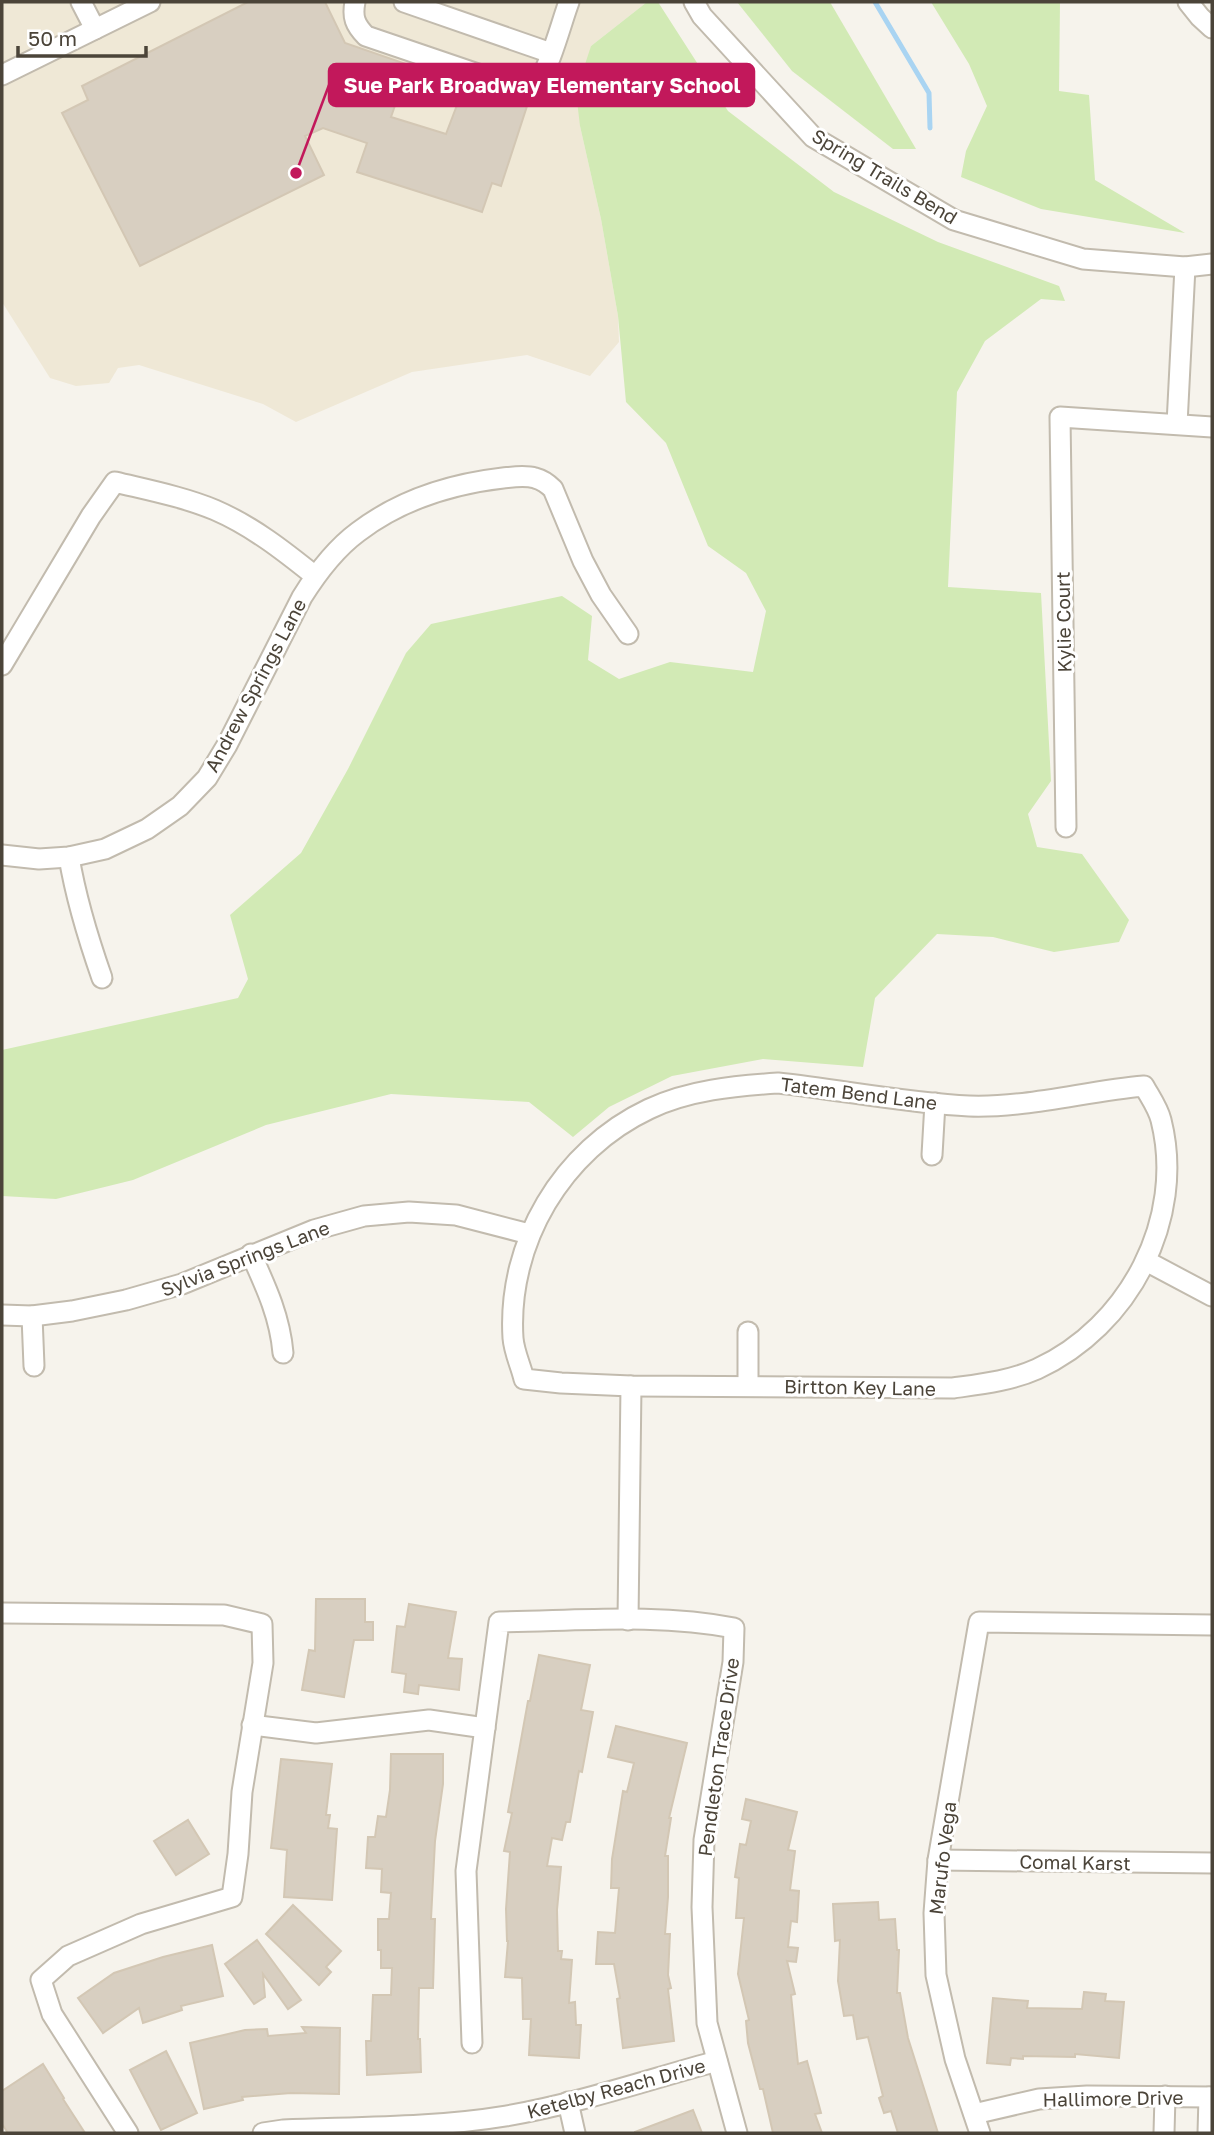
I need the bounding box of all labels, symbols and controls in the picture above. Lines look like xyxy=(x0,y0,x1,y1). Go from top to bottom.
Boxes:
scale bar xyxy=(18,14,145,58)
text: 50 m xyxy=(28,25,77,51)
callout: Sue Park Broadway Elementary School xyxy=(329,64,754,106)
text: Sue Park Broadway Elementary School xyxy=(344,72,740,98)
street label: Spring Trails Bend xyxy=(808,123,962,229)
street label: Kylie Court xyxy=(1051,571,1075,673)
street label: Andrew Springs Lane xyxy=(199,594,311,776)
street label: Tatem Bend Lane xyxy=(780,1072,938,1114)
street label: Sylvia Springs Lane xyxy=(158,1215,332,1301)
street label: Birtton Key Lane xyxy=(784,1374,936,1400)
street label: Pendleton Trace Drive xyxy=(693,1656,743,1858)
street label: Marufo Vega xyxy=(924,1800,960,1916)
street label: Comal Karst xyxy=(1019,1850,1131,1874)
street label: Ketelby Reach Drive xyxy=(524,2053,708,2123)
street label: Hallimore Drive xyxy=(1042,2085,1184,2111)

